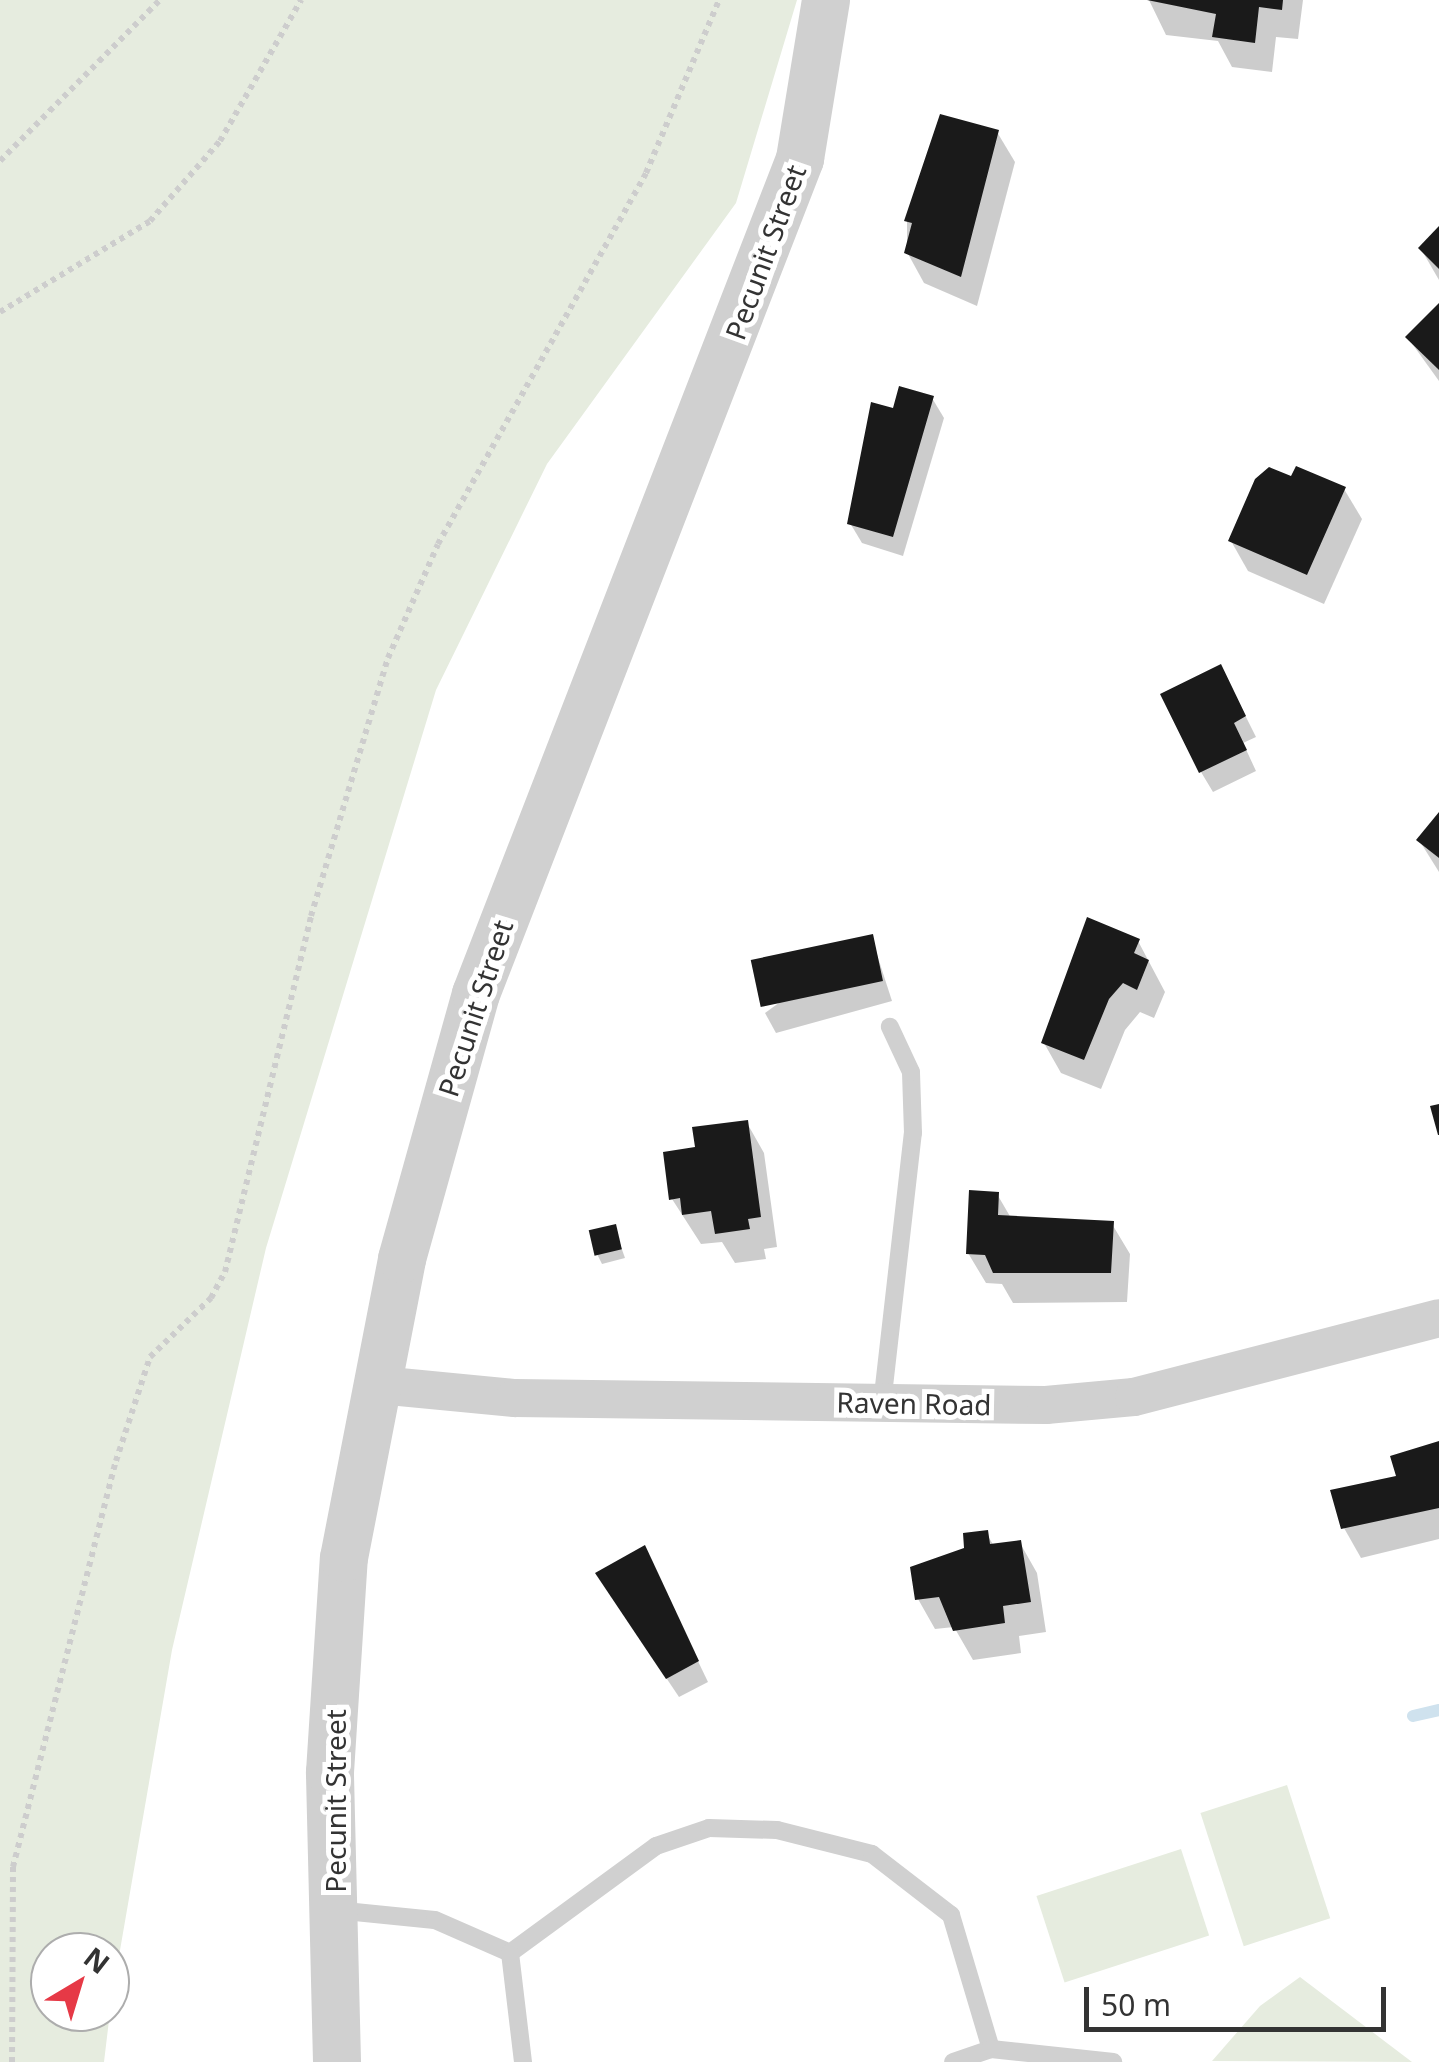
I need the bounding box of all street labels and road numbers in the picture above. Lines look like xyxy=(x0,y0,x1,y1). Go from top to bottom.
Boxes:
street label: Pecunit Street xyxy=(718,160,812,344)
street label: Pecunit Street xyxy=(431,916,519,1100)
street label: Raven Road xyxy=(836,1385,992,1421)
street label: Pecunit Street xyxy=(318,1709,352,1893)

